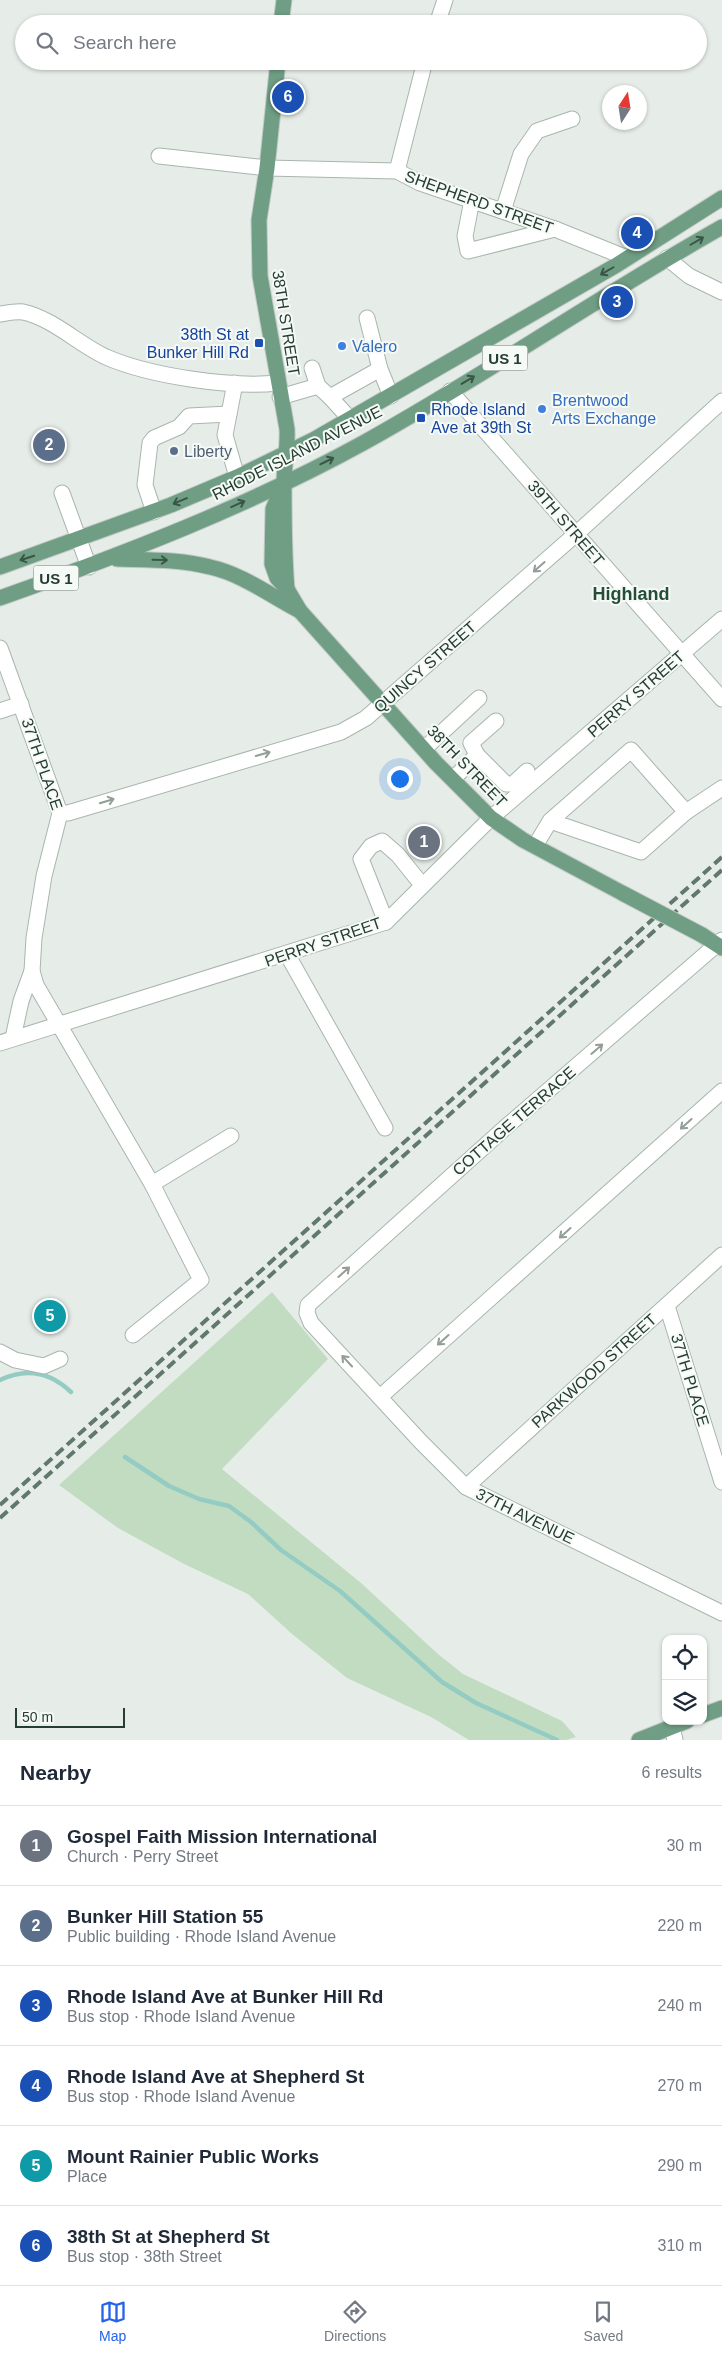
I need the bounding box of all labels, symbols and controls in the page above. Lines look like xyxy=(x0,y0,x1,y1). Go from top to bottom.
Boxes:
search box xyxy=(15,15,707,70)
icon: search xyxy=(33,29,61,57)
text: Search here xyxy=(73,32,177,53)
pin: 6 xyxy=(272,78,304,116)
north arrow xyxy=(602,85,647,130)
street label: SHEPHERD STREET xyxy=(403,167,556,237)
pin: 4 xyxy=(621,214,653,252)
one-way arrow xyxy=(689,236,704,246)
one-way arrow xyxy=(600,266,615,276)
street label: 38TH STREET xyxy=(269,269,303,377)
pin: 3 xyxy=(601,283,633,321)
place label: 38th St at Bunker Hill Rd xyxy=(147,326,250,361)
marker: 38th St at Bunker Hill Rd xyxy=(253,337,265,349)
place label: Valero xyxy=(352,338,397,355)
marker: Valero xyxy=(336,340,348,352)
road number: US 1 xyxy=(482,346,528,370)
one-way arrow xyxy=(461,374,475,384)
place label: Brentwood Arts Exchange xyxy=(552,392,656,427)
place label: Rhode Island Ave at 39th St xyxy=(431,401,532,436)
street label: RHODE ISLAND AVENUE xyxy=(209,403,385,503)
marker: Brentwood Arts Exchange xyxy=(536,403,548,415)
marker: Rhode Island Ave at 39th St xyxy=(415,412,427,424)
pin: 2 xyxy=(33,426,65,464)
place label: Liberty xyxy=(184,443,232,460)
marker: Liberty xyxy=(168,445,180,457)
one-way arrow xyxy=(320,456,335,466)
street label: 39TH STREET xyxy=(525,477,608,569)
one-way arrow xyxy=(173,497,188,507)
one-way arrow xyxy=(230,498,245,508)
one-way arrow xyxy=(20,554,36,563)
one-way arrow xyxy=(151,555,167,565)
one-way arrow xyxy=(533,561,546,572)
road number: US 1 xyxy=(34,566,78,590)
district label: Highland xyxy=(593,584,670,604)
street label: QUINCY STREET xyxy=(371,618,480,716)
street label: PERRY STREET xyxy=(584,647,688,740)
street label: 37TH PLACE xyxy=(18,716,66,812)
street label: 38TH STREET xyxy=(424,722,510,810)
one-way arrow xyxy=(254,749,270,759)
your location xyxy=(387,766,413,792)
one-way arrow xyxy=(99,796,115,805)
pin: 1 xyxy=(408,823,440,861)
street label: PERRY STREET xyxy=(263,914,384,970)
one-way arrow xyxy=(590,1043,603,1054)
street label: COTTAGE TERRACE xyxy=(449,1063,579,1179)
one-way arrow xyxy=(680,1118,693,1130)
one-way arrow xyxy=(559,1227,572,1239)
one-way arrow xyxy=(338,1267,351,1278)
pin: 5 xyxy=(34,1297,66,1335)
street label: PARKWOOD STREET xyxy=(528,1311,660,1431)
street label: 37TH PLACE xyxy=(668,1332,712,1428)
one-way arrow xyxy=(437,1334,450,1346)
one-way arrow xyxy=(341,1355,353,1368)
street label: 37TH AVENUE xyxy=(473,1485,577,1547)
map controls xyxy=(662,1635,707,1725)
button: locate xyxy=(662,1635,707,1680)
button: layers xyxy=(662,1680,707,1725)
scale bar xyxy=(15,1705,125,1728)
text: 50 m xyxy=(22,1709,53,1725)
text: Nearby xyxy=(20,1761,91,1784)
text: 6 results xyxy=(642,1764,702,1781)
text: Gospel Faith Mission International xyxy=(67,1826,377,1847)
text: 1 xyxy=(32,1837,40,1854)
text: 30 m xyxy=(666,1837,702,1854)
text: Church · Perry Street xyxy=(67,1848,218,1865)
text: Bunker Hill Station 55 xyxy=(67,1906,263,1927)
text: 2 xyxy=(32,1917,40,1934)
text: 220 m xyxy=(658,1917,702,1934)
text: Public building · Rhode Island Avenue xyxy=(67,1928,336,1945)
text: Rhode Island Ave at Bunker Hill Rd xyxy=(67,1986,383,2007)
text: 3 xyxy=(32,1997,40,2014)
text: 240 m xyxy=(658,1997,702,2014)
text: Bus stop · Rhode Island Avenue xyxy=(67,2008,295,2025)
text: Rhode Island Ave at Shepherd St xyxy=(67,2066,364,2087)
text: 4 xyxy=(32,2077,40,2094)
text: 270 m xyxy=(658,2077,702,2094)
text: Bus stop · Rhode Island Avenue xyxy=(67,2088,295,2105)
text: Mount Rainier Public Works xyxy=(67,2146,319,2167)
text: 5 xyxy=(32,2157,40,2174)
text: 290 m xyxy=(658,2157,702,2174)
text: Place xyxy=(67,2168,107,2185)
text: 38th St at Shepherd St xyxy=(67,2226,270,2247)
text: 6 xyxy=(32,2237,40,2254)
text: 310 m xyxy=(658,2237,702,2254)
text: Bus stop · 38th Street xyxy=(67,2248,222,2265)
tab: Map xyxy=(99,2298,127,2344)
tab: Directions xyxy=(324,2298,386,2344)
tab: Saved xyxy=(584,2298,623,2344)

